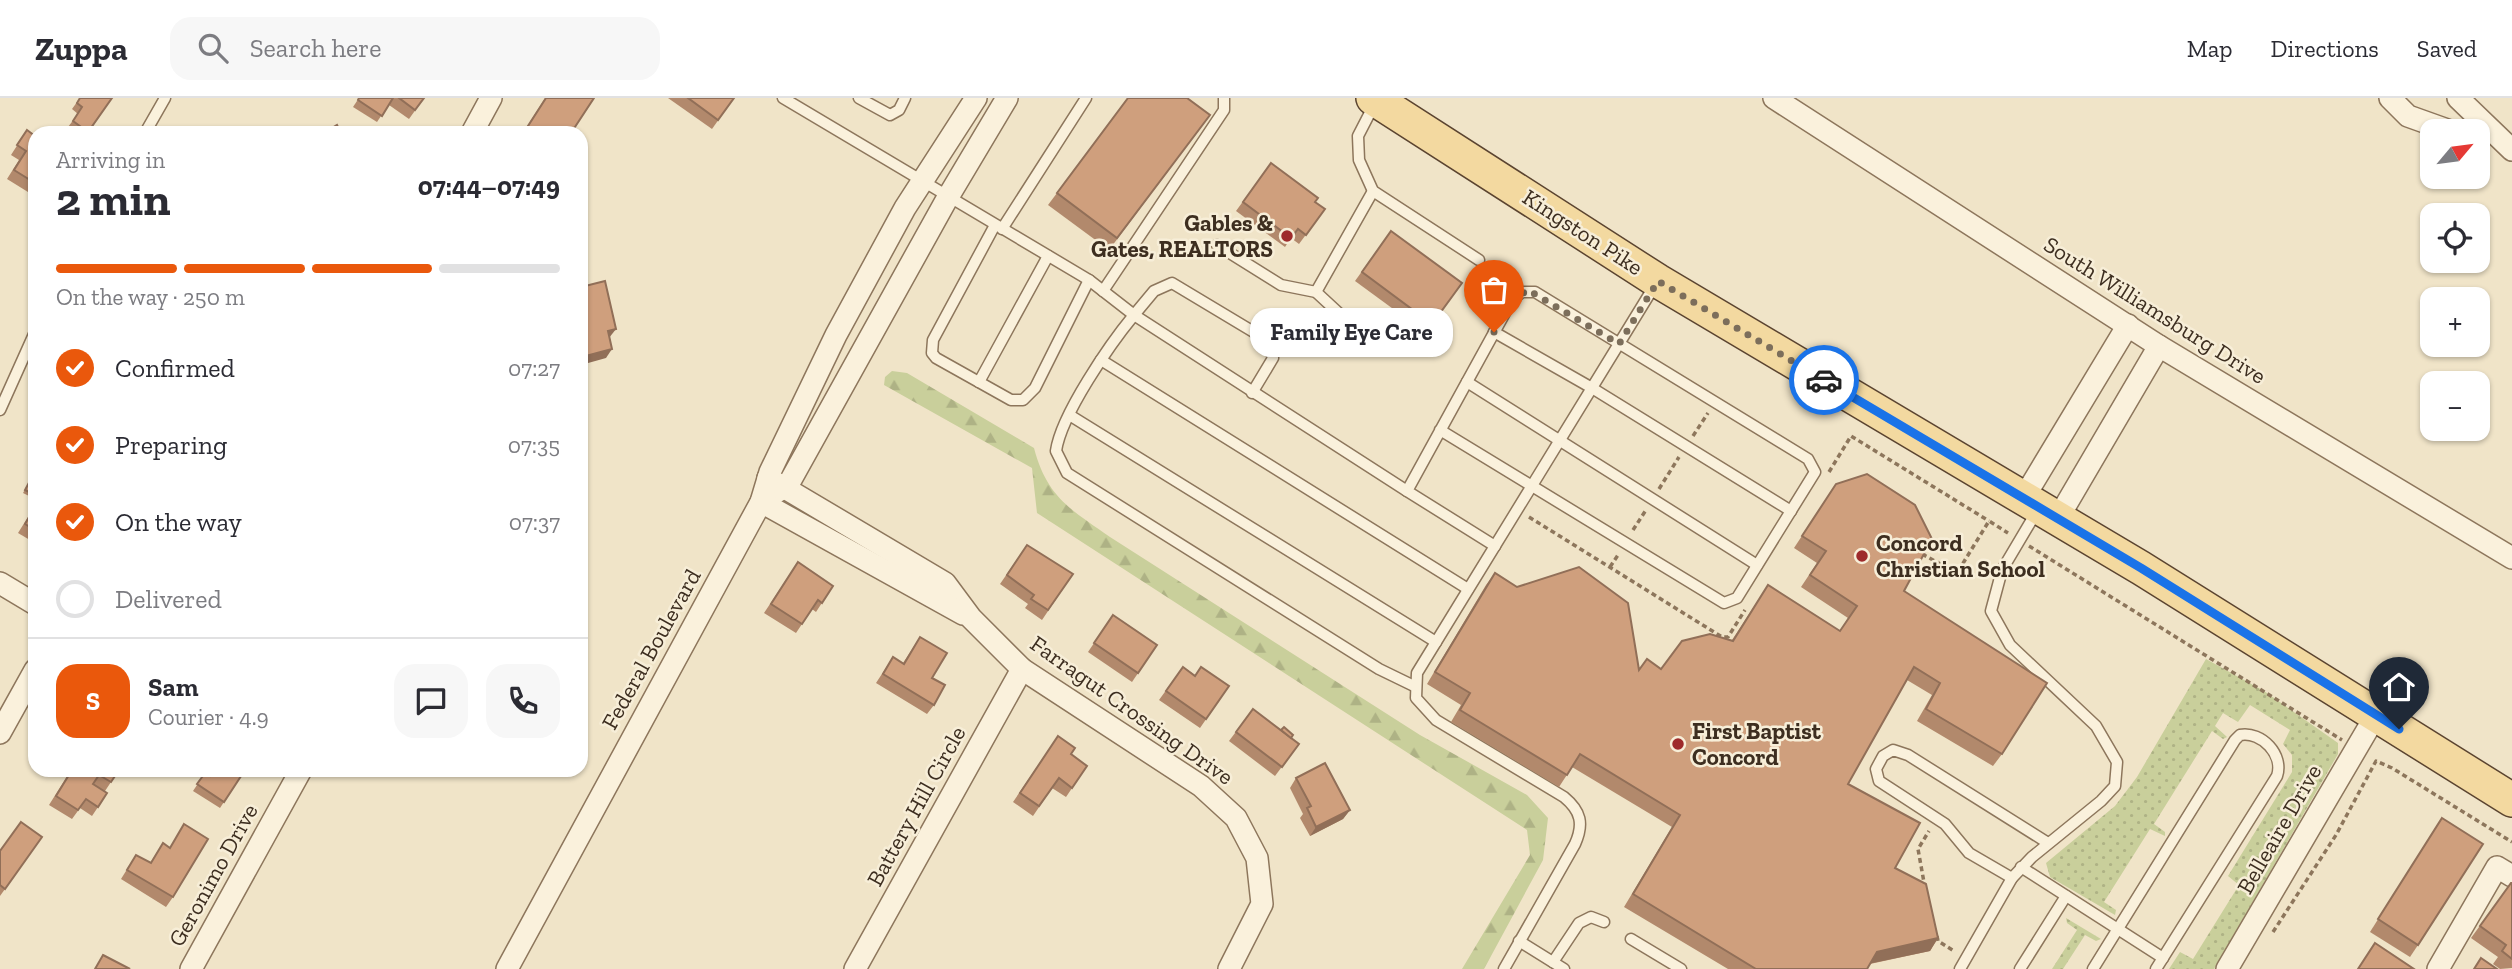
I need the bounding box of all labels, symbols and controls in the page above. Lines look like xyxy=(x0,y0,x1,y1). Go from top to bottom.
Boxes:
search box xyxy=(170,17,660,80)
text: Zuppa xyxy=(35,29,128,68)
icon: search xyxy=(194,29,232,67)
text: Search here xyxy=(250,32,381,64)
text: Map xyxy=(2187,34,2233,63)
text: Directions xyxy=(2271,34,2379,63)
text: Saved xyxy=(2417,34,2477,63)
north arrow xyxy=(2420,119,2490,189)
map controls xyxy=(2420,119,2490,441)
text: Arriving in xyxy=(56,146,165,174)
text: 07:44–07:49 xyxy=(418,170,560,202)
text: 2 min xyxy=(56,172,171,227)
street label: Kingston Pike xyxy=(1518,183,1648,281)
button: locate xyxy=(2420,203,2490,273)
place label: Gables & Gates, REALTORS xyxy=(1091,209,1273,263)
marker: Gables & Gates, REALTORS xyxy=(1279,228,1295,244)
street label: South Williamsburg Drive xyxy=(2039,230,2271,390)
pin xyxy=(1464,260,1524,332)
icon: bag xyxy=(1475,271,1513,309)
text: On the way · 250 m xyxy=(56,283,245,311)
button: + xyxy=(2420,287,2490,357)
callout: Family Eye Care xyxy=(1249,308,1452,356)
text: Family Eye Care xyxy=(1270,318,1433,346)
courier xyxy=(1789,345,1859,415)
icon: check xyxy=(56,349,94,387)
text: Confirmed xyxy=(115,352,235,384)
text: 07:27 xyxy=(508,354,560,382)
icon: car xyxy=(1805,361,1843,399)
button: − xyxy=(2420,371,2490,441)
icon: check xyxy=(56,426,94,464)
text: Preparing xyxy=(115,429,227,461)
text: 07:35 xyxy=(508,431,560,459)
icon: check xyxy=(56,503,94,541)
text: On the way xyxy=(115,506,242,538)
text: 07:37 xyxy=(509,508,560,536)
place label: Concord Christian School xyxy=(1876,529,2045,583)
marker: Concord Christian School xyxy=(1854,548,1870,564)
street label: Federal Boulevard xyxy=(595,564,707,734)
text: Delivered xyxy=(115,583,222,615)
street label: Farragut Crossing Drive xyxy=(1025,629,1239,791)
pin xyxy=(2369,657,2429,729)
button: chat xyxy=(394,664,468,738)
button: phone xyxy=(486,664,560,738)
icon: home xyxy=(2380,668,2418,706)
text: Sam xyxy=(148,671,198,703)
text: S xyxy=(86,685,100,717)
text: Courier · 4.9 xyxy=(148,703,269,731)
place label: First Baptist Concord xyxy=(1692,717,1822,771)
street label: Battery Hill Circle xyxy=(860,721,972,891)
marker: First Baptist Concord xyxy=(1670,736,1686,752)
street label: Belleaire Drive xyxy=(2231,759,2327,899)
street label: Geronimo Drive xyxy=(162,799,264,951)

